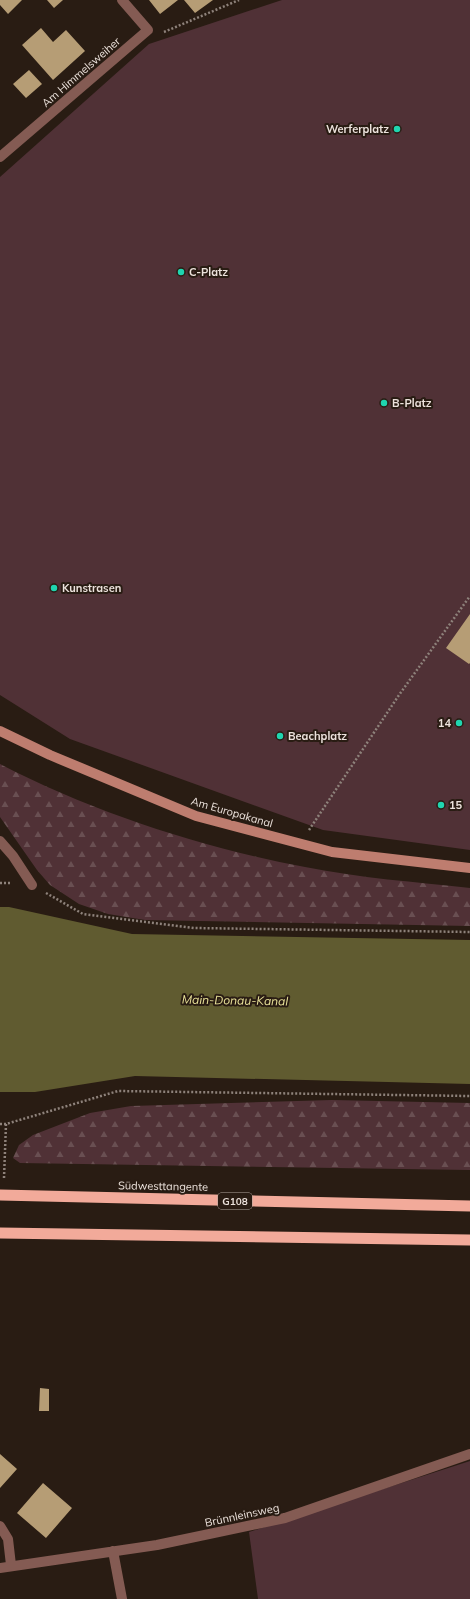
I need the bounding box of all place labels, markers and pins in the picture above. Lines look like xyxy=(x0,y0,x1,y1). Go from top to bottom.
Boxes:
place label: Werferplatz xyxy=(326,122,389,136)
marker: Werferplatz xyxy=(392,124,402,134)
place label: C-Platz xyxy=(189,265,228,279)
marker: C-Platz xyxy=(176,267,186,277)
place label: B-Platz xyxy=(392,396,432,410)
marker: B-Platz xyxy=(379,398,389,408)
place label: Kunstrasen xyxy=(62,581,121,595)
marker: Kunstrasen xyxy=(49,583,59,593)
place label: 14 xyxy=(438,716,451,730)
marker: 14 xyxy=(454,718,464,728)
place label: Beachplatz xyxy=(288,729,347,743)
marker: Beachplatz xyxy=(275,731,285,741)
place label: 15 xyxy=(449,798,463,812)
marker: 15 xyxy=(436,800,446,810)

